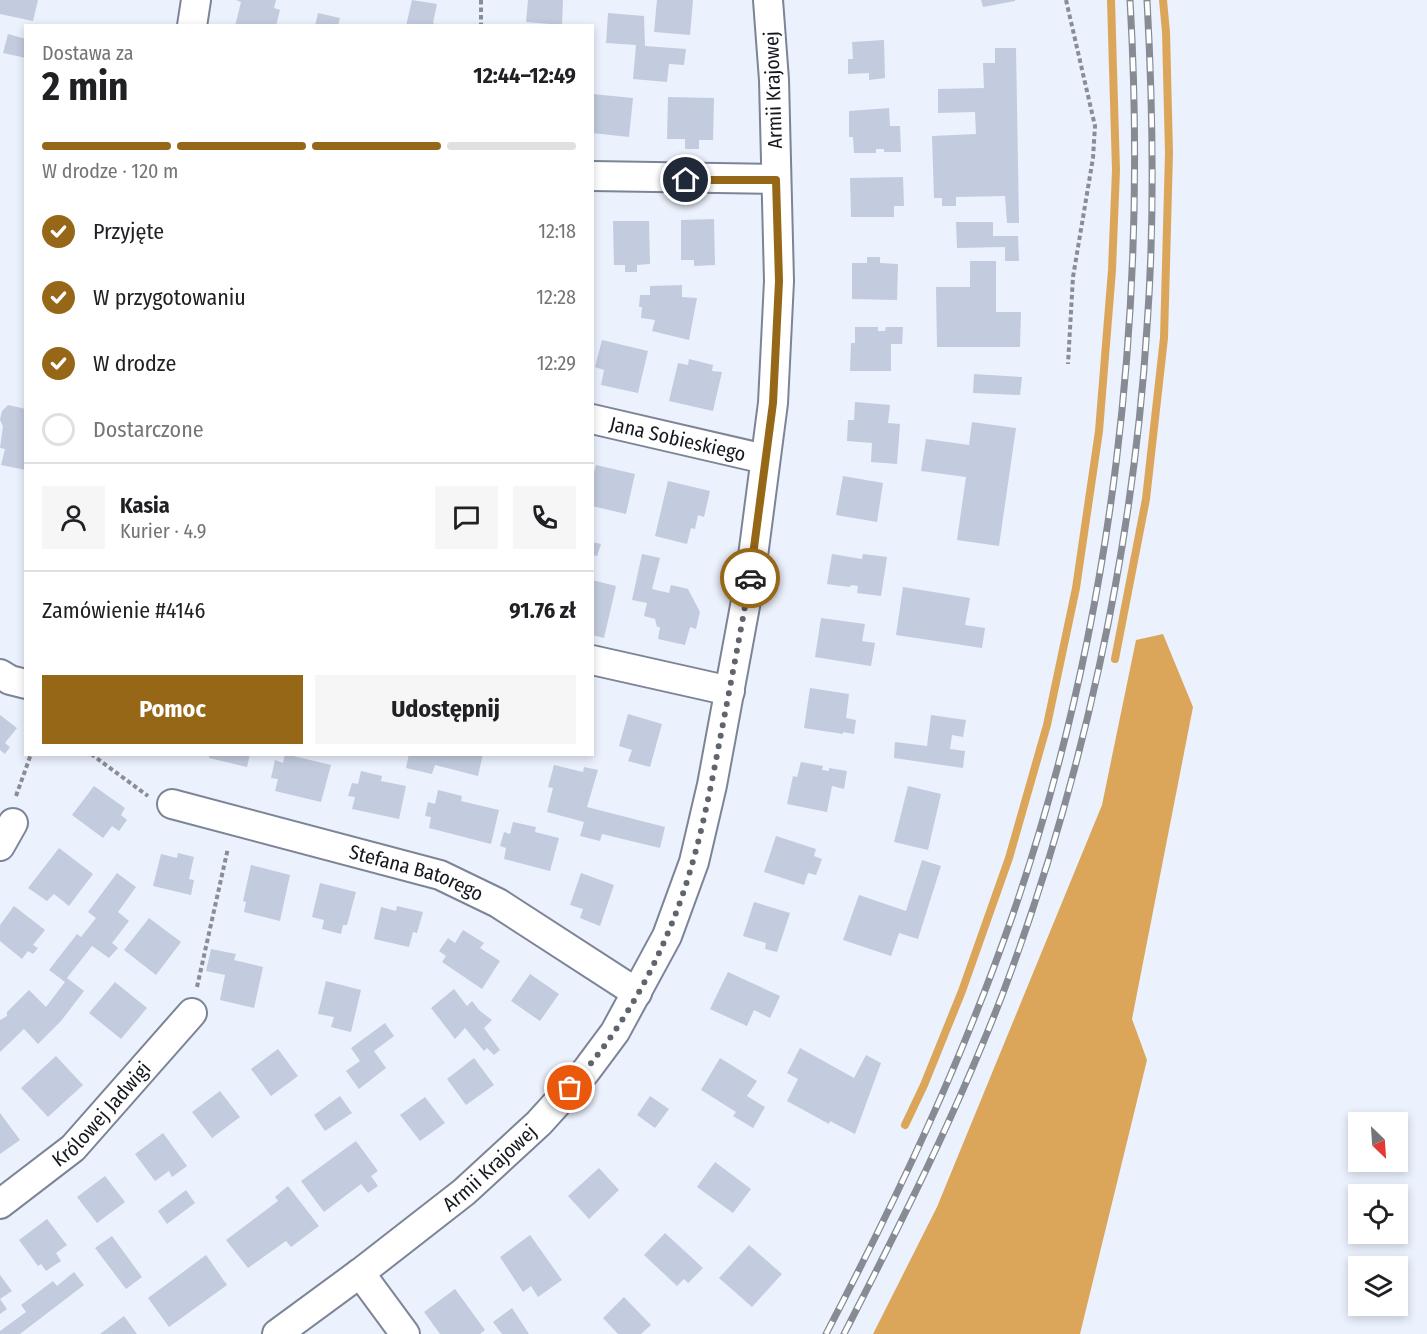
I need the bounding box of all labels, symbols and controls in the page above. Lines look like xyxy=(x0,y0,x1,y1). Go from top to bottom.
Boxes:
street label: Armii Krajowej xyxy=(759,31,787,149)
text: Dostawa za xyxy=(42,41,134,65)
text: 12:44–12:49 xyxy=(473,62,576,89)
text: 2 min xyxy=(42,64,128,110)
pin xyxy=(660,154,711,205)
text: W drodze · 120 m xyxy=(42,159,178,183)
icon: home xyxy=(669,163,702,196)
icon: check xyxy=(42,215,75,248)
text: Przyjęte xyxy=(93,218,164,245)
text: 12:18 xyxy=(538,219,576,243)
icon: check xyxy=(42,281,75,314)
text: W przygotowaniu xyxy=(93,284,246,311)
text: 12:28 xyxy=(536,285,576,309)
icon: check xyxy=(42,347,75,380)
text: W drodze xyxy=(93,350,176,377)
text: 12:29 xyxy=(537,351,576,375)
street label: Jana Sobieskiego xyxy=(607,411,748,466)
text: Dostarczone xyxy=(93,416,204,443)
button: person xyxy=(42,486,105,549)
button: chat xyxy=(435,486,498,549)
button: phone xyxy=(513,486,576,549)
text: Kasia xyxy=(120,492,170,519)
text: Kurier · 4.9 xyxy=(120,519,207,543)
courier xyxy=(720,548,780,608)
icon: car xyxy=(734,562,767,595)
text: Zamówienie #4146 xyxy=(42,597,205,624)
text: 91.76 zł xyxy=(509,597,576,624)
button: Pomoc xyxy=(42,675,303,744)
button: Udostępnij xyxy=(315,675,576,744)
street label: Stefana Batorego xyxy=(347,840,487,906)
street label: Królowej Jadwigi xyxy=(47,1057,156,1172)
pin xyxy=(544,1062,595,1113)
icon: bag xyxy=(553,1071,586,1104)
north arrow xyxy=(1348,1112,1408,1172)
map controls xyxy=(1348,1112,1408,1316)
street label: Armii Krajowej xyxy=(438,1119,541,1216)
button: locate xyxy=(1348,1184,1408,1244)
button: layers xyxy=(1348,1256,1408,1316)

